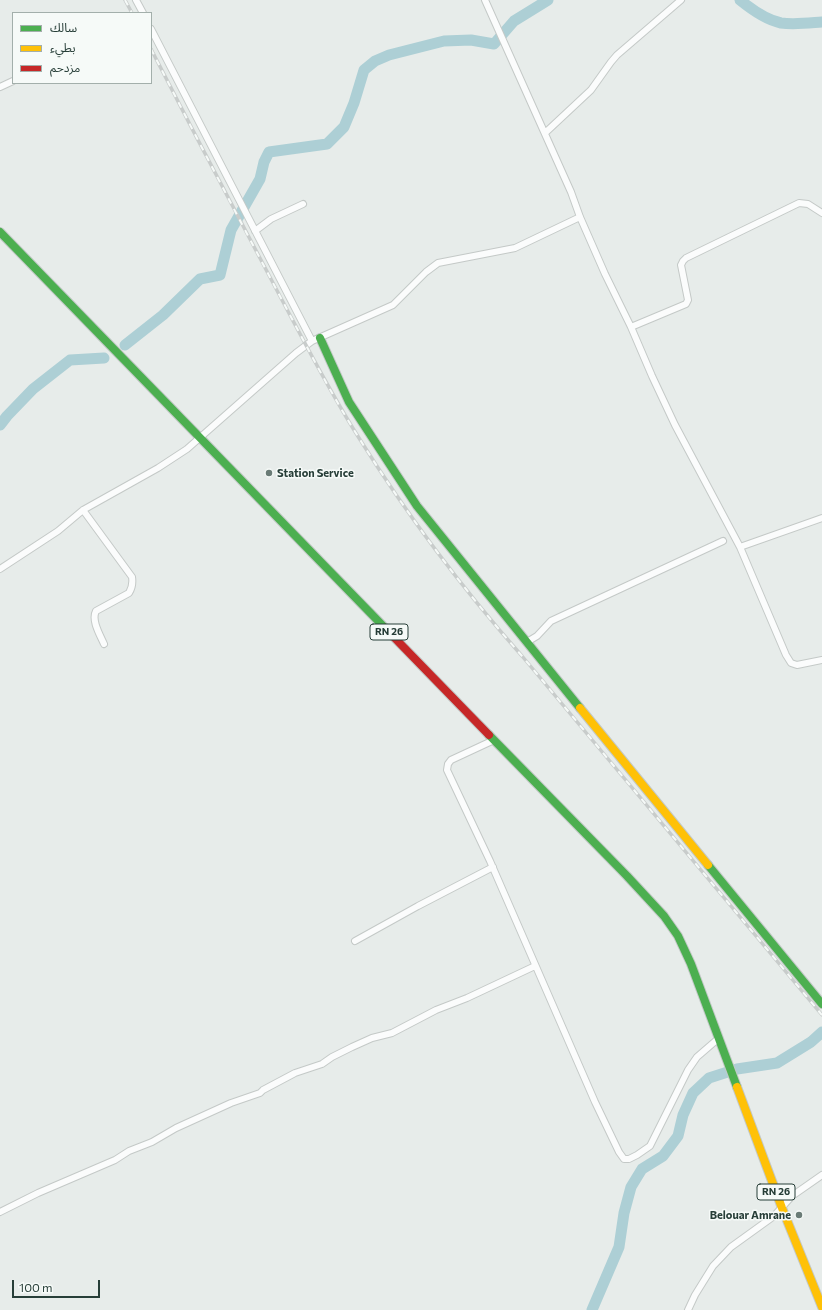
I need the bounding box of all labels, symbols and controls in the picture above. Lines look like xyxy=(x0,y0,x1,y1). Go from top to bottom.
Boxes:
legend xyxy=(12,12,152,84)
text: سالك xyxy=(50,20,77,34)
text: بطيء xyxy=(50,40,76,54)
text: مزدحم xyxy=(50,60,80,74)
place label: Station Service xyxy=(277,466,354,480)
marker: Station Service xyxy=(264,468,274,478)
road number: RN 26 xyxy=(370,624,408,640)
road number: RN 26 xyxy=(757,1184,795,1200)
place label: Belouar Amrane xyxy=(710,1208,791,1222)
marker: Belouar Amrane xyxy=(794,1210,804,1220)
scale bar xyxy=(14,1272,102,1298)
text: 100 m xyxy=(19,1280,53,1294)

